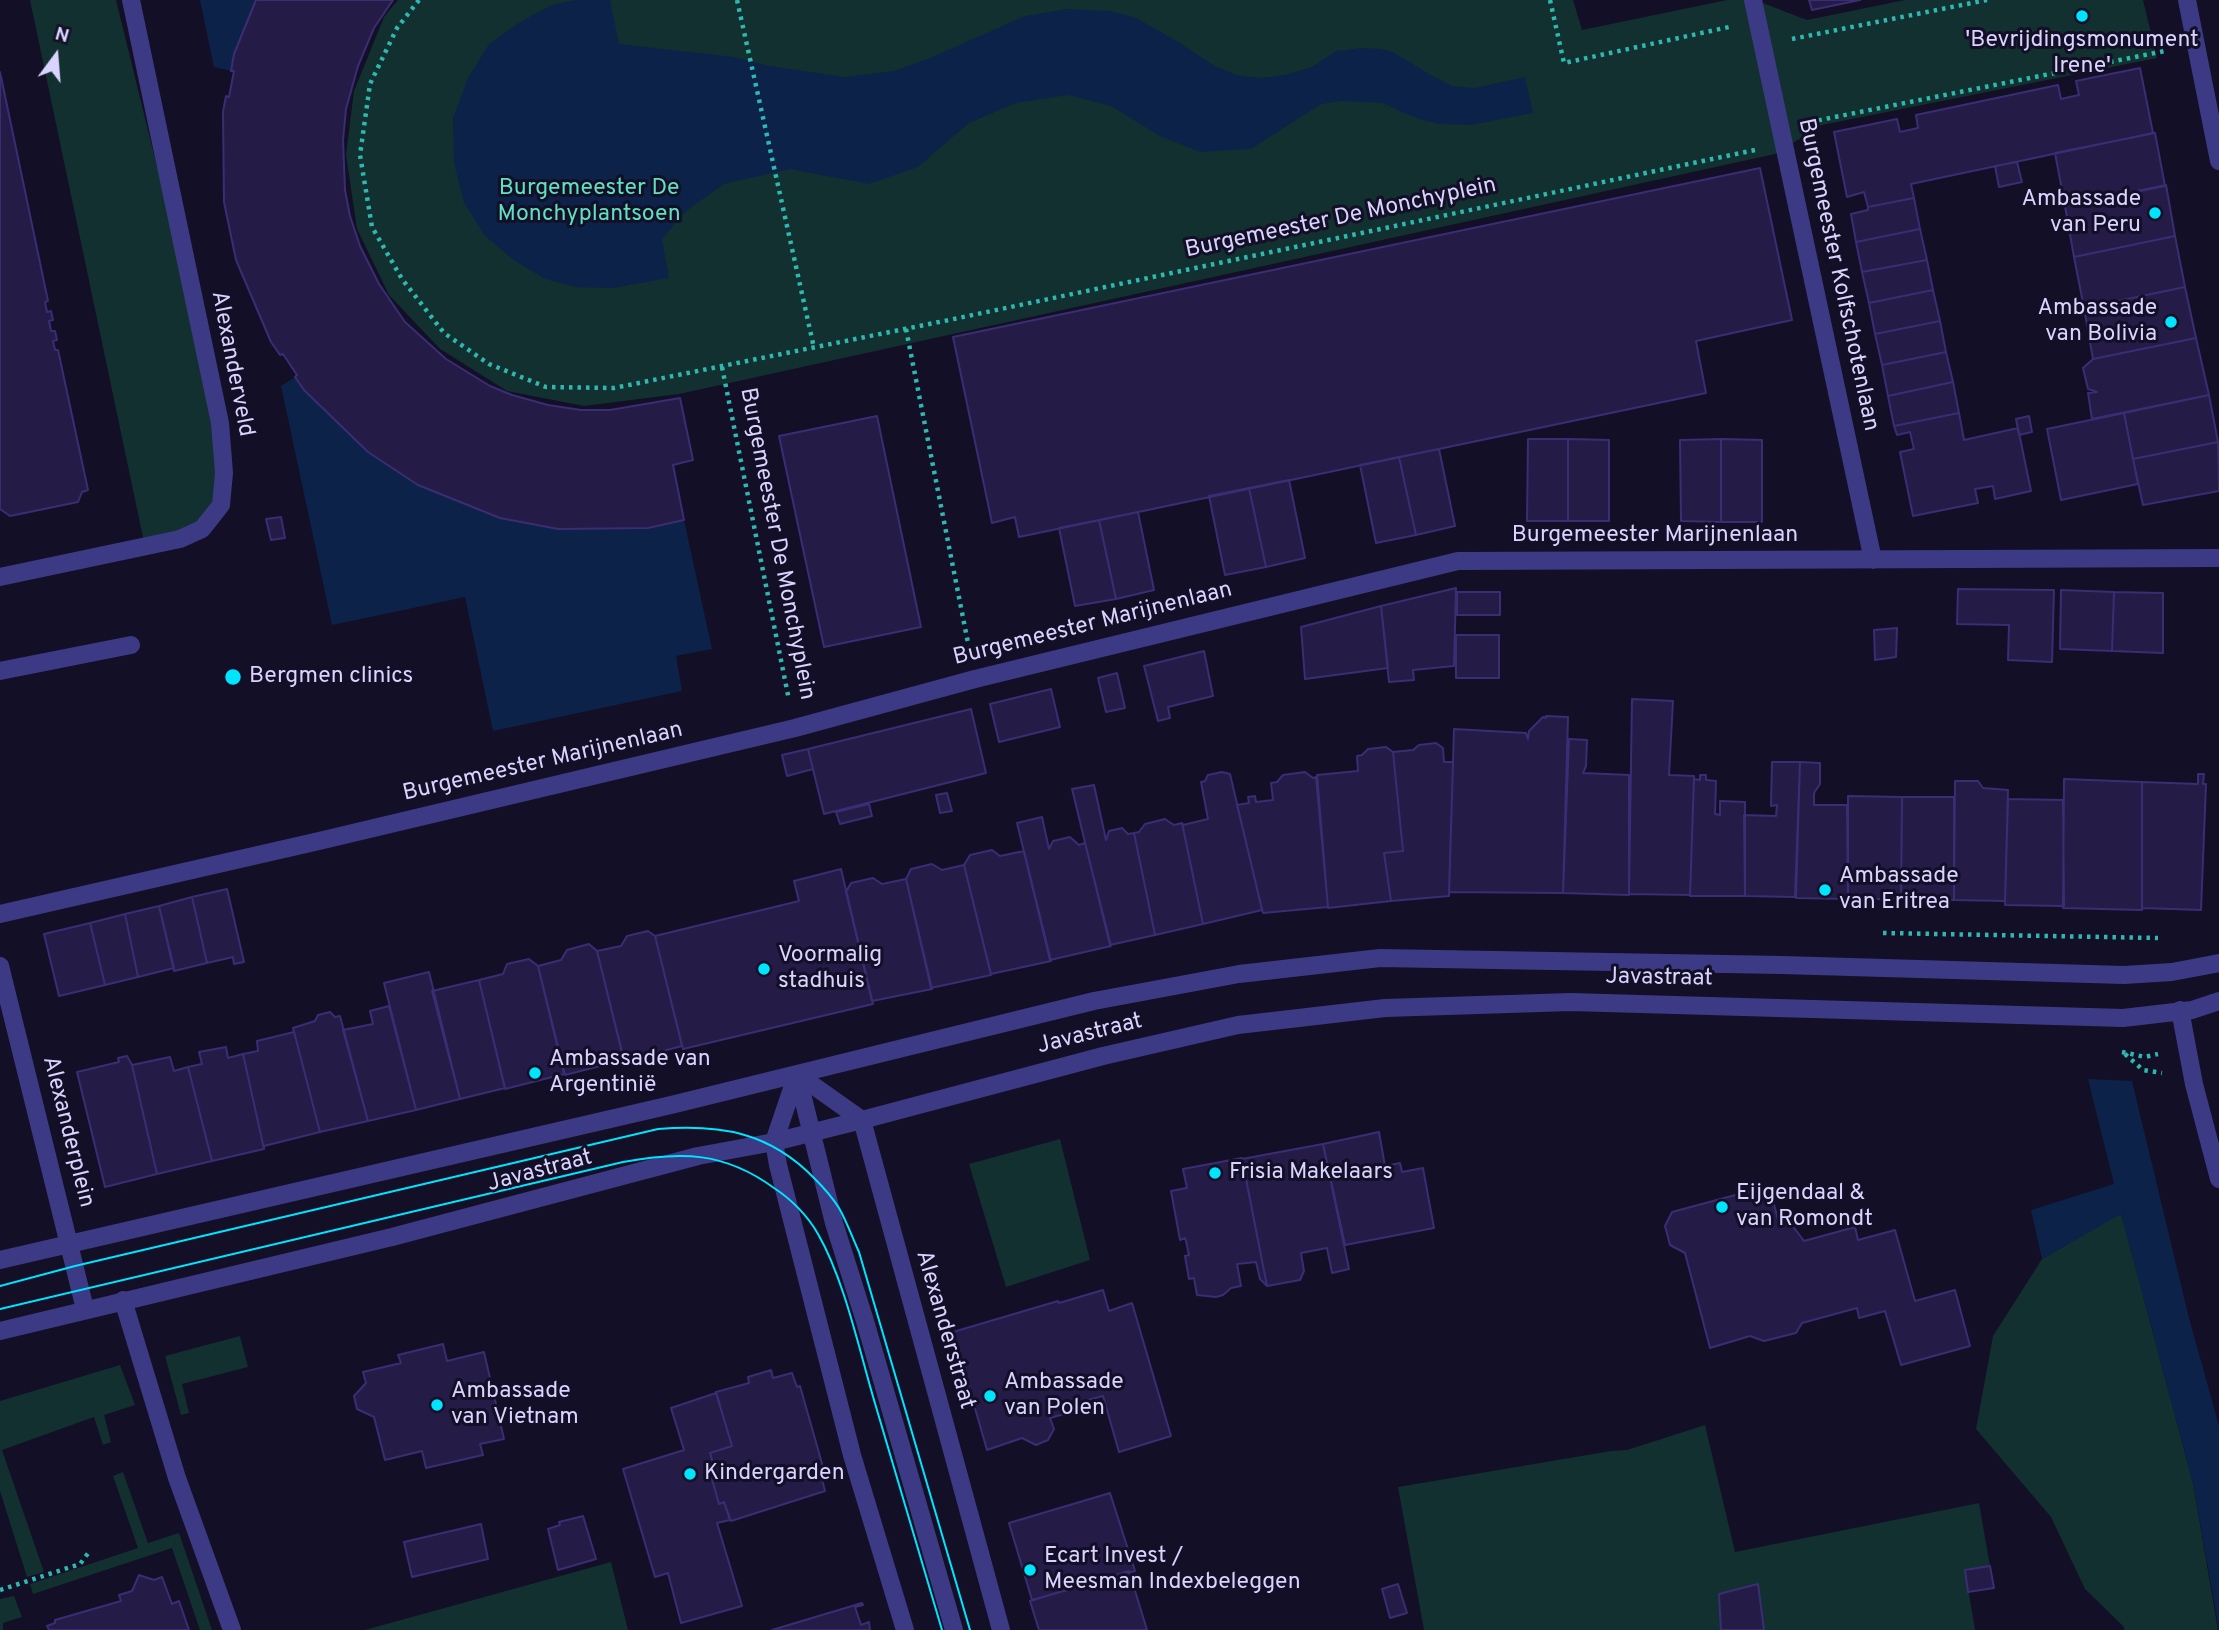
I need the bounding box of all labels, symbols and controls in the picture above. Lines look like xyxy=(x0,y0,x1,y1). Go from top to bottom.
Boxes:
marker: 'Bevrijdingsmonument Irene' xyxy=(2074,8,2090,24)
north arrow xyxy=(21,21,91,91)
text: N xyxy=(52,22,72,49)
place label: 'Bevrijdingsmonument Irene' xyxy=(1965,27,2199,81)
street label: Burgemeester Kolfschotenlaan xyxy=(1790,116,1884,434)
street label: Burgemeester De Monchyplein xyxy=(1183,172,1499,266)
park label: Burgemeester De Monchyplantsoen xyxy=(497,175,681,229)
place label: Ambassade van Peru xyxy=(2021,186,2141,240)
marker: Ambassade van Peru xyxy=(2147,205,2163,221)
street label: Alexanderveld xyxy=(203,289,259,439)
place label: Ambassade van Bolivia xyxy=(2037,295,2157,349)
marker: Ambassade van Bolivia xyxy=(2163,314,2179,330)
street label: Burgemeester De Monchyplein xyxy=(732,386,820,702)
street label: Burgemeester Marijnenlaan xyxy=(1512,522,1798,550)
street label: Burgemeester Marijnenlaan xyxy=(951,577,1235,673)
place label: Bergmen clinics xyxy=(249,663,413,691)
marker: Bergmen clinics xyxy=(223,667,243,687)
street label: Burgemeester Marijnenlaan xyxy=(400,717,686,809)
place label: Ambassade van Eritrea xyxy=(1839,863,1959,917)
marker: Ambassade van Eritrea xyxy=(1817,882,1833,898)
place label: Voormalig stadhuis xyxy=(778,942,882,996)
marker: Voormalig stadhuis xyxy=(756,961,772,977)
street label: Javastraat xyxy=(1605,964,1713,994)
street label: Javastraat xyxy=(1035,1009,1145,1061)
place label: Ambassade van Argentinië xyxy=(549,1046,711,1100)
street label: Alexanderplein xyxy=(35,1054,99,1210)
marker: Ambassade van Argentinië xyxy=(527,1065,543,1081)
street label: Javastraat xyxy=(485,1145,595,1199)
place label: Frisia Makelaars xyxy=(1229,1159,1393,1187)
marker: Frisia Makelaars xyxy=(1207,1165,1223,1181)
place label: Eijgendaal & van Romondt xyxy=(1736,1180,1873,1234)
marker: Eijgendaal & van Romondt xyxy=(1714,1199,1730,1215)
street label: Alexanderstraat xyxy=(908,1247,980,1413)
place label: Ambassade van Polen xyxy=(1004,1369,1124,1423)
place label: Ambassade van Vietnam xyxy=(451,1378,579,1432)
marker: Ambassade van Polen xyxy=(982,1388,998,1404)
marker: Ambassade van Vietnam xyxy=(429,1397,445,1413)
place label: Kindergarden xyxy=(704,1460,845,1488)
marker: Kindergarden xyxy=(682,1466,698,1482)
place label: Ecart Invest / Meesman Indexbeleggen xyxy=(1044,1543,1301,1597)
marker: Ecart Invest / Meesman Indexbeleggen xyxy=(1022,1562,1038,1578)

